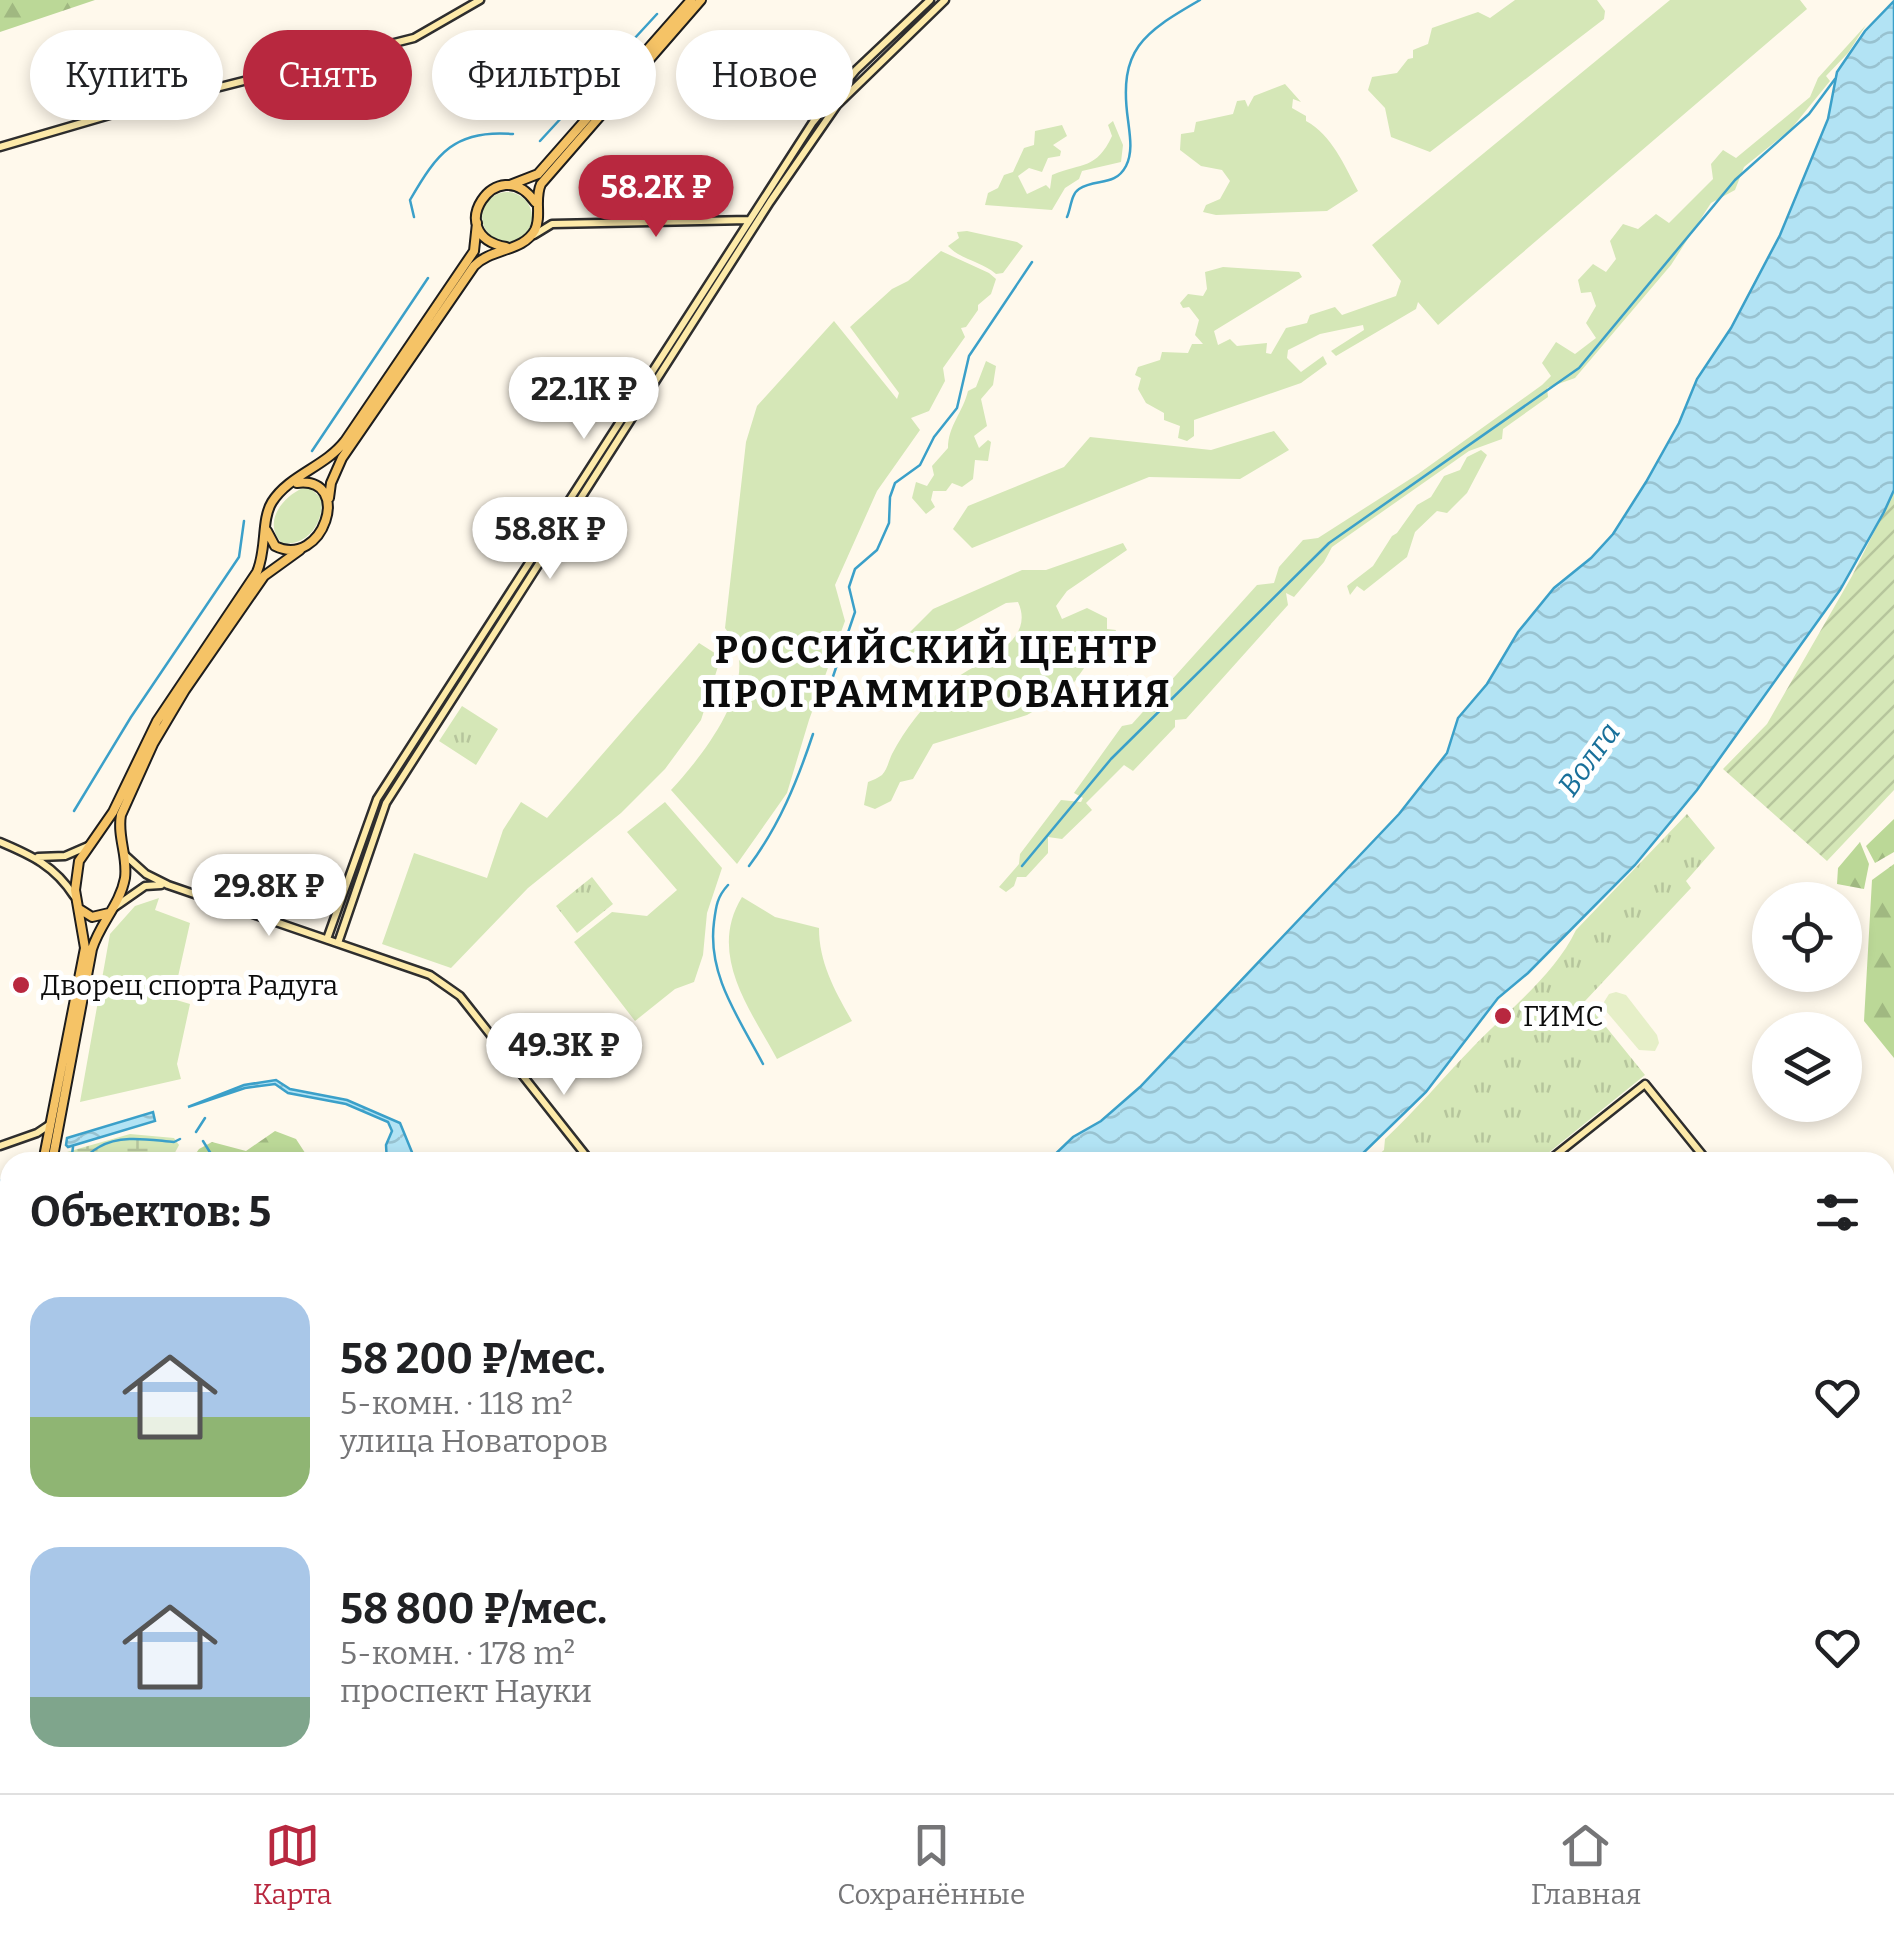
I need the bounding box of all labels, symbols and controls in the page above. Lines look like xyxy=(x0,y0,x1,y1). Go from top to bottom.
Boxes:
chip: Купить xyxy=(30,30,223,120)
chip: Снять xyxy=(243,30,412,120)
chip: Фильтры xyxy=(432,30,656,120)
chip: Новое xyxy=(676,30,853,120)
pin: 58.2K ₽ xyxy=(564,155,748,240)
text: 58.2K ₽ xyxy=(601,168,711,206)
pin: 22.1K ₽ xyxy=(492,357,676,442)
text: 22.1K ₽ xyxy=(531,370,637,408)
pin: 58.8K ₽ xyxy=(458,497,642,582)
text: 58.8K ₽ xyxy=(494,510,606,548)
district label: РОССИЙСКИЙ ЦЕНТР ПРОГРАММИРОВАНИЯ xyxy=(702,627,1172,717)
water label: Волга xyxy=(1550,715,1628,803)
pin: 29.8K ₽ xyxy=(177,854,361,939)
text: 29.8K ₽ xyxy=(213,867,325,905)
map controls xyxy=(1752,882,1862,1122)
button: locate xyxy=(1752,882,1862,992)
place label: Дворец спорта Радуга xyxy=(41,969,338,1002)
marker: Дворец спорта Радуга xyxy=(10,974,32,996)
place label: ГИМС xyxy=(1523,1000,1604,1033)
marker: ГИМС xyxy=(1492,1005,1514,1027)
button: layers xyxy=(1752,1012,1862,1122)
pin: 49.3K ₽ xyxy=(472,1013,656,1098)
text: 49.3K ₽ xyxy=(508,1026,620,1064)
icon: filters xyxy=(1810,1185,1865,1240)
text: Объектов: 5 xyxy=(30,1187,271,1237)
text: 58 200 ₽/мес. xyxy=(340,1334,605,1384)
icon: home xyxy=(110,1337,230,1457)
icon: heart xyxy=(1810,1370,1865,1425)
text: 5-комн. · 118 m² xyxy=(340,1384,573,1422)
text: улица Новаторов xyxy=(340,1422,608,1460)
text: 58 800 ₽/мес. xyxy=(340,1584,607,1634)
icon: home xyxy=(110,1587,230,1707)
icon: heart xyxy=(1810,1620,1865,1675)
text: 5-комн. · 178 m² xyxy=(340,1634,575,1672)
text: проспект Науки xyxy=(340,1672,592,1710)
tab: Карта xyxy=(253,1818,332,1911)
tab: Сохранённые xyxy=(837,1818,1025,1911)
tab: Главная xyxy=(1531,1818,1641,1911)

